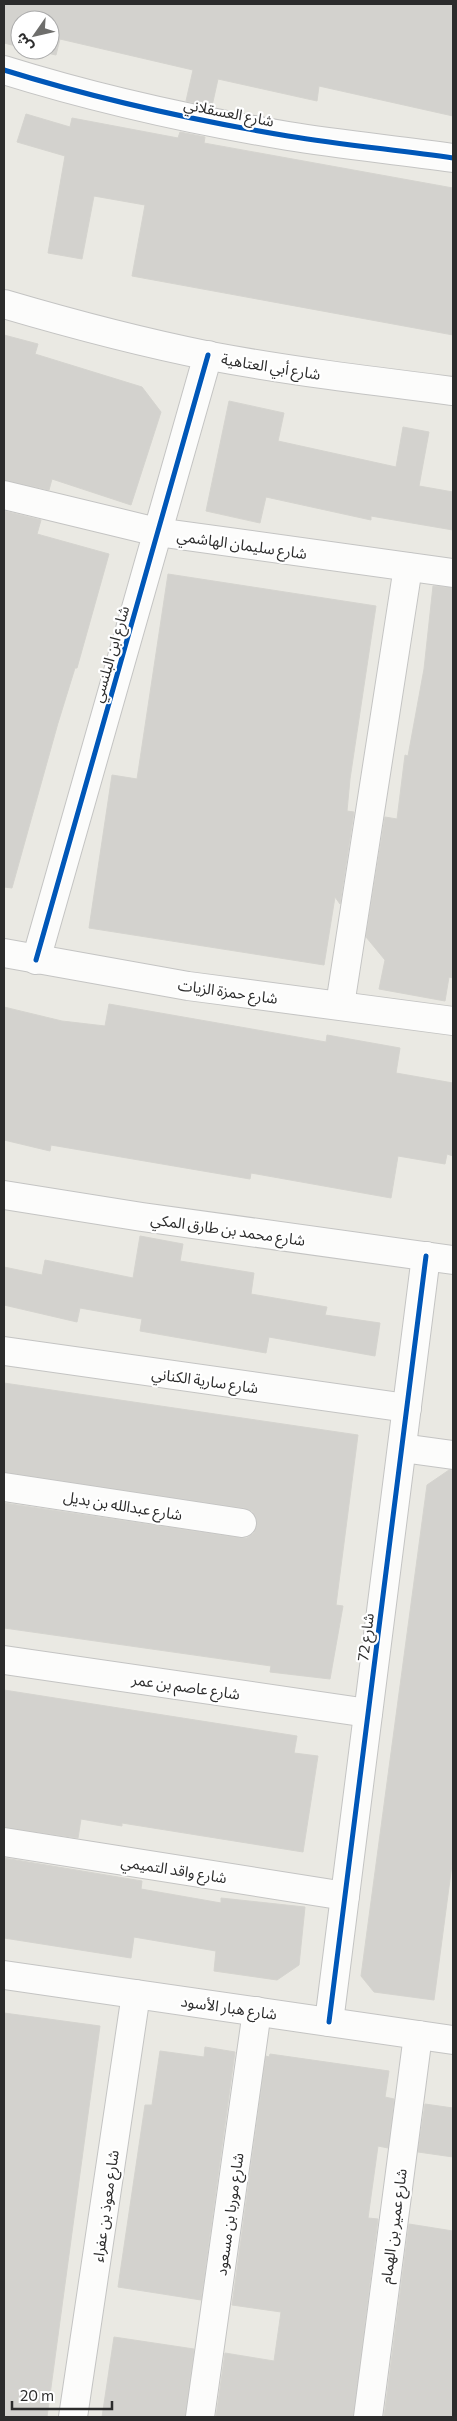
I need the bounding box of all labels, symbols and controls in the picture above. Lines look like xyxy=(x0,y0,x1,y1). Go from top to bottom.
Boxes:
north arrow xyxy=(10,10,60,60)
text: ش xyxy=(11,30,36,55)
street label: شارع العسقلاني xyxy=(182,94,276,134)
street label: شارع أبي العتاهية xyxy=(219,349,322,387)
street label: شارع سليمان الهاشمي xyxy=(175,526,308,566)
street label: شارع ابن البلنسي xyxy=(88,603,136,705)
street label: شارع حمزة الزيات xyxy=(176,975,279,1011)
street label: شارع محمد بن طارق المكي xyxy=(149,1209,307,1253)
street label: شارع سارية الكناني xyxy=(150,1364,260,1400)
street label: شارع عبدالله بن بديل xyxy=(62,1487,184,1527)
street label: شارع 72 xyxy=(353,1612,381,1663)
street label: شارع عاصم بن عمر xyxy=(129,1669,241,1706)
street label: شارع واقد التميمي xyxy=(119,1852,228,1890)
street label: شارع هبار الأسود xyxy=(179,1991,278,2027)
street label: شارع معوذ بن عفراء xyxy=(88,2149,126,2264)
street label: شارع موربا بن مسعود xyxy=(211,2151,251,2277)
street label: شارع عمير بن الهمام xyxy=(376,2167,414,2285)
scale bar xyxy=(12,2378,112,2410)
text: 20 m xyxy=(20,2386,54,2404)

